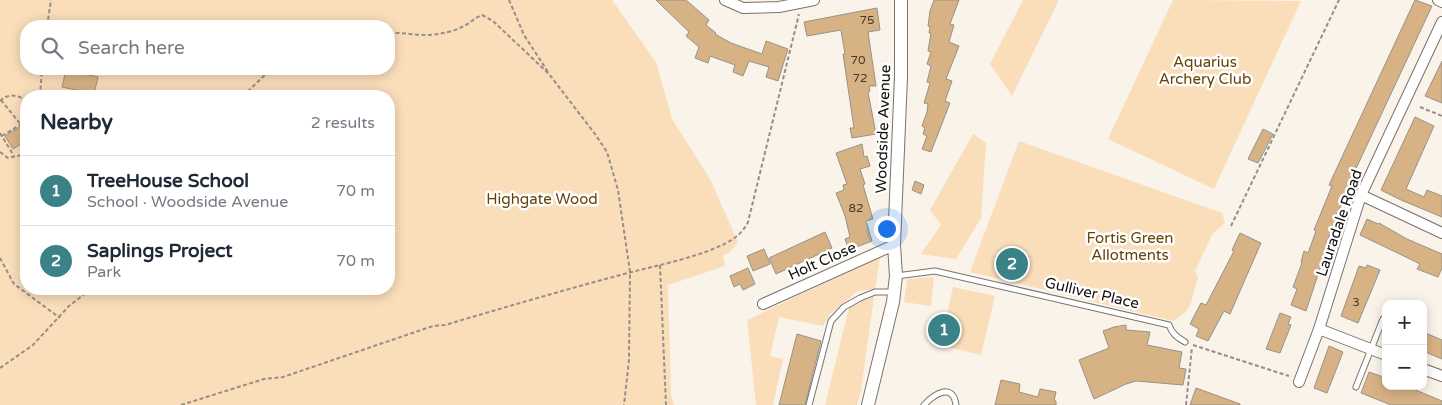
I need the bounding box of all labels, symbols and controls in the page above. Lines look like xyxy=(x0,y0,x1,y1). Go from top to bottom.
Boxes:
house number: 75 xyxy=(859,13,875,27)
search box xyxy=(20,20,395,75)
icon: search xyxy=(38,34,66,62)
text: Search here xyxy=(78,37,185,59)
house number: 70 xyxy=(850,53,866,67)
park label: Aquarius Archery Club xyxy=(1159,53,1251,88)
street label: Woodside Avenue xyxy=(872,64,894,194)
house number: 72 xyxy=(852,71,868,85)
text: Nearby xyxy=(40,110,113,135)
text: 2 results xyxy=(311,113,375,133)
street label: Lauradale Road xyxy=(1312,167,1366,279)
text: TreeHouse School xyxy=(87,170,249,192)
text: 1 xyxy=(51,181,61,201)
text: 70 m xyxy=(336,181,375,201)
park label: Highgate Wood xyxy=(486,190,598,208)
text: School · Woodside Avenue xyxy=(87,192,288,212)
house number: 82 xyxy=(848,201,864,215)
your location xyxy=(874,216,900,242)
park label: Fortis Green Allotments xyxy=(1087,229,1173,264)
street label: Holt Close xyxy=(785,238,859,284)
text: Saplings Project xyxy=(87,240,233,262)
pin: 2 xyxy=(996,245,1028,283)
text: 2 xyxy=(51,251,61,271)
text: 70 m xyxy=(336,251,375,271)
text: Park xyxy=(87,262,121,282)
street label: Gulliver Place xyxy=(1043,273,1141,313)
house number: 3 xyxy=(1352,295,1360,309)
map controls xyxy=(1382,300,1427,390)
button: + xyxy=(1382,300,1427,345)
pin: 1 xyxy=(928,311,960,349)
button: − xyxy=(1382,345,1427,390)

